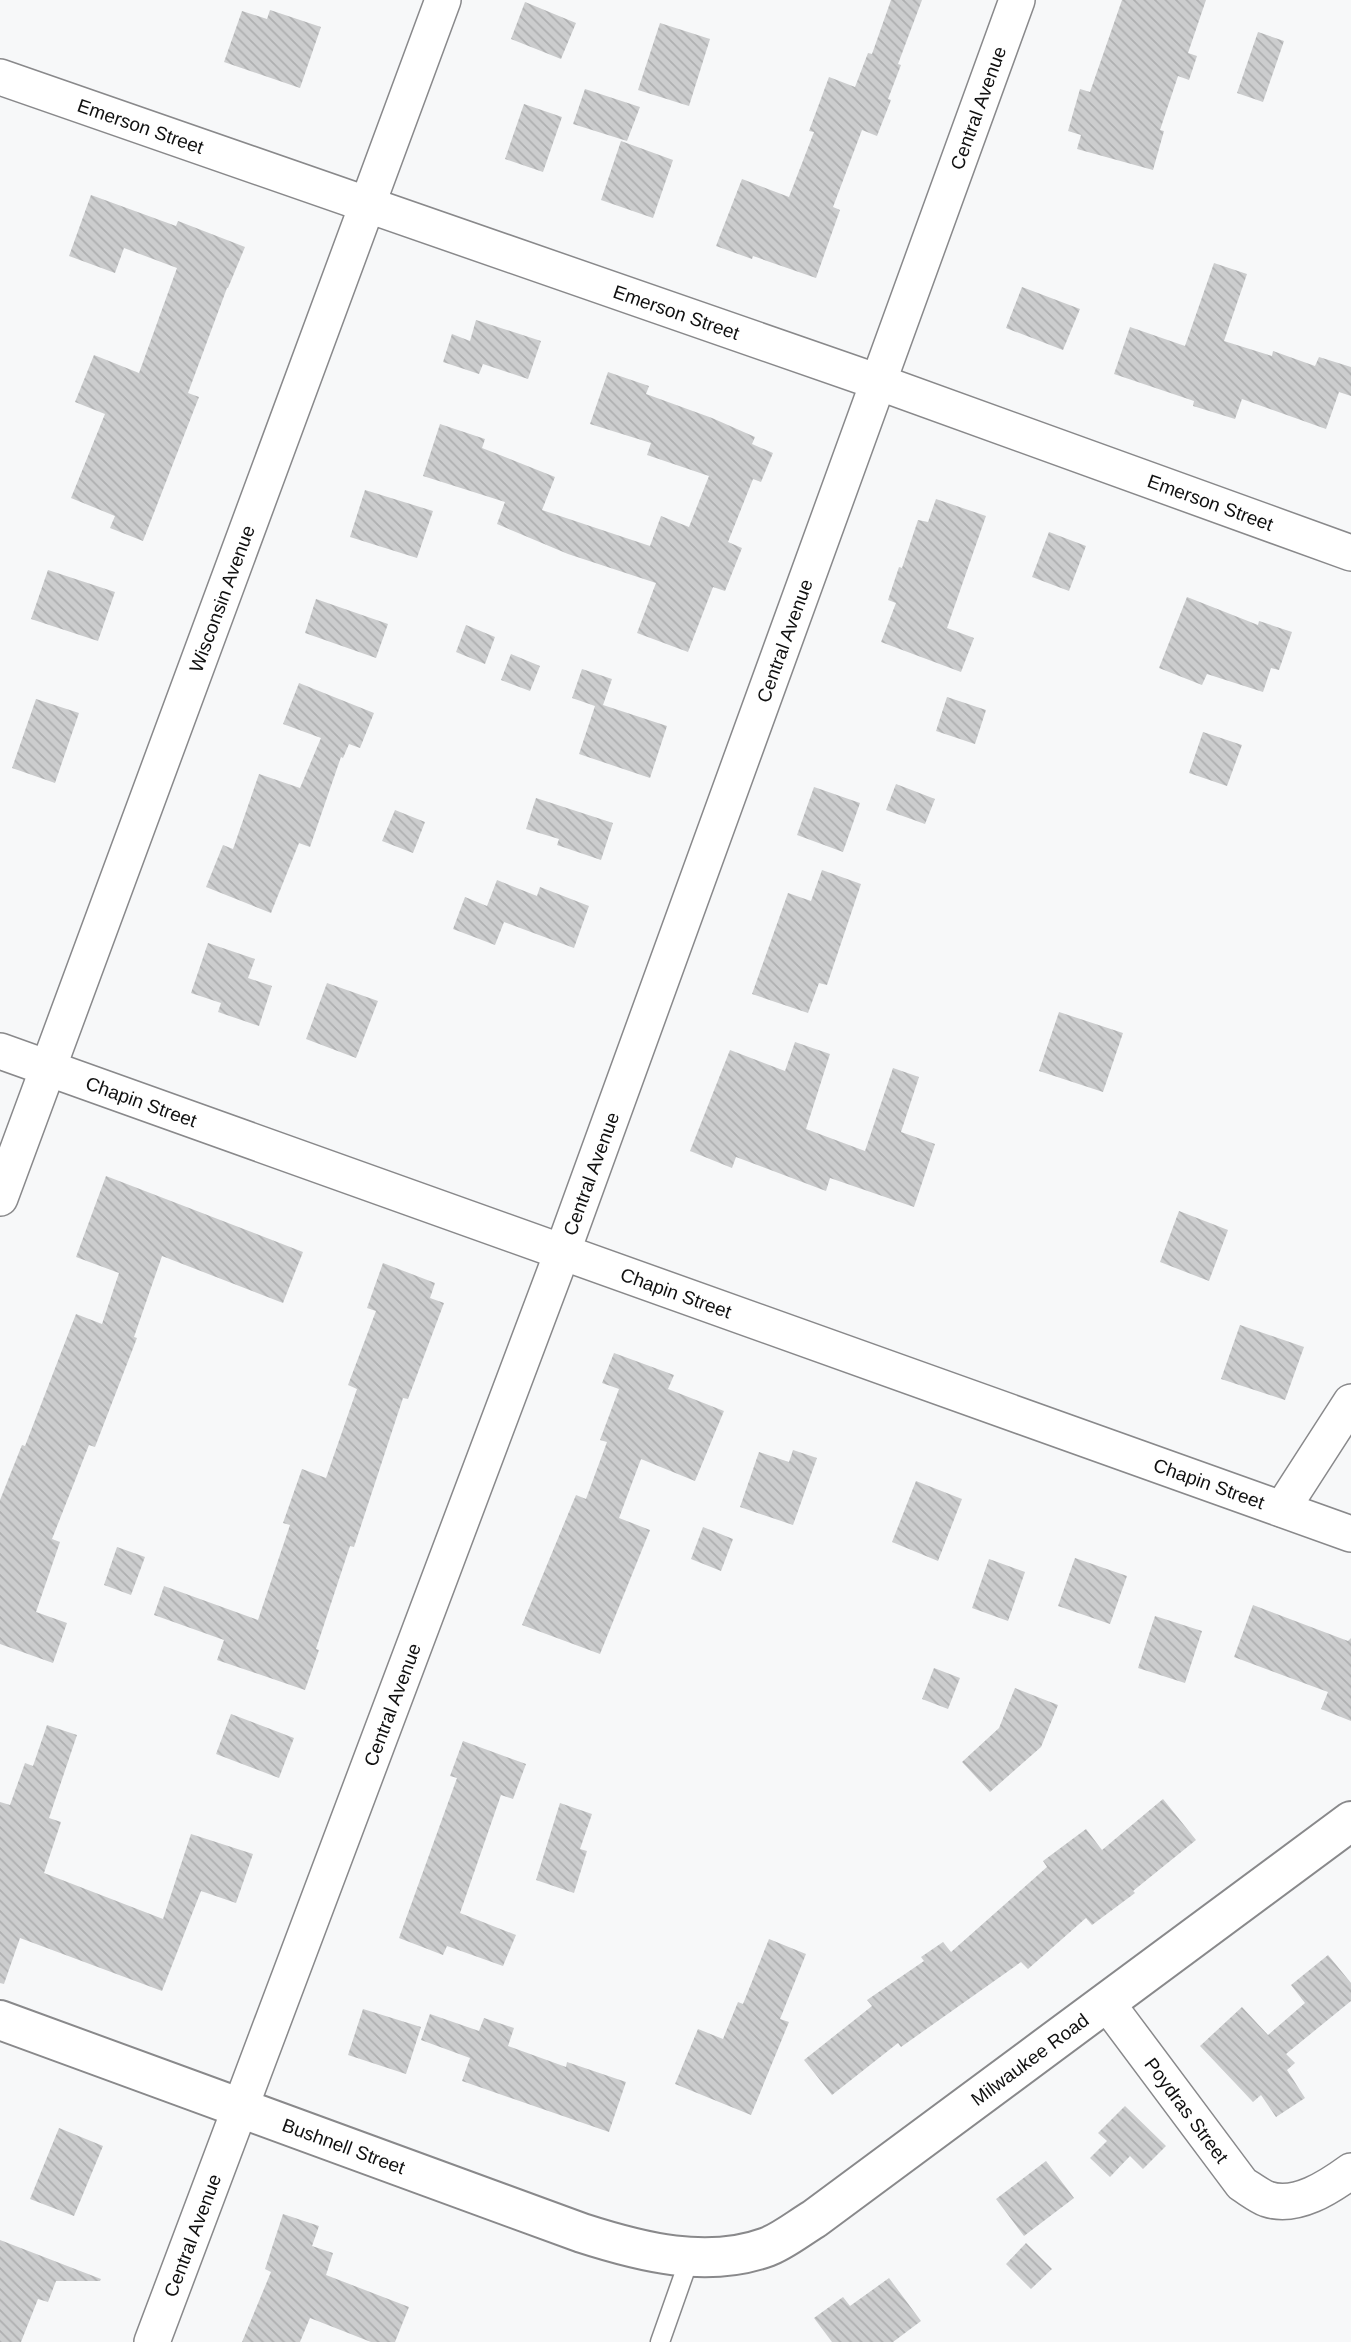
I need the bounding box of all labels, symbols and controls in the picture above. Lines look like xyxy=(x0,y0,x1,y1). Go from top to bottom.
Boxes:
street label: Central Avenue xyxy=(946,43,1010,173)
street label: Emerson Street xyxy=(75,95,207,158)
street label: Emerson Street xyxy=(610,281,743,344)
street label: Emerson Street xyxy=(1145,470,1277,535)
street label: Wisconsin Avenue xyxy=(185,522,259,675)
street label: Central Avenue xyxy=(753,576,817,705)
street label: Chapin Street xyxy=(83,1073,200,1132)
street label: Central Avenue xyxy=(559,1109,623,1238)
street label: Chapin Street xyxy=(618,1264,735,1323)
street label: Chapin Street xyxy=(1151,1454,1268,1513)
street label: Central Avenue xyxy=(360,1640,425,1769)
street label: Milwaukee Road xyxy=(967,2009,1093,2110)
street label: Poydras Street xyxy=(1140,2054,1233,2168)
street label: Bushnell Street xyxy=(279,2114,408,2179)
street label: Central Avenue xyxy=(160,2171,225,2300)

